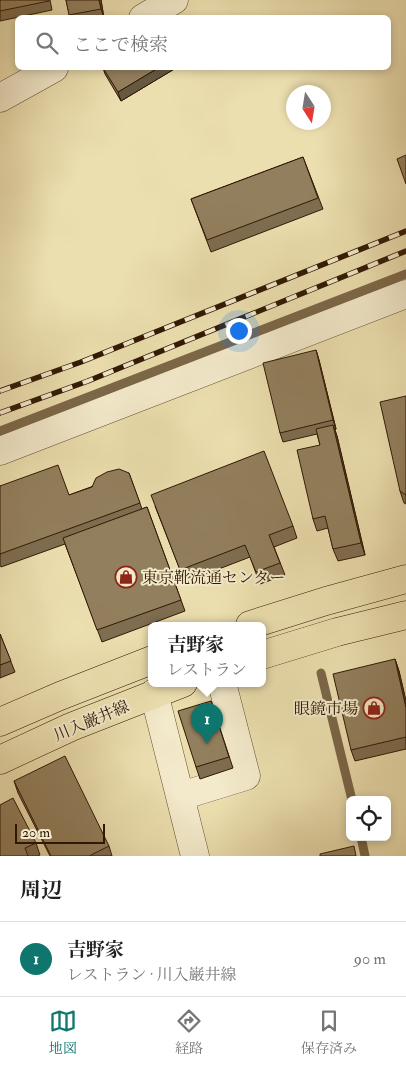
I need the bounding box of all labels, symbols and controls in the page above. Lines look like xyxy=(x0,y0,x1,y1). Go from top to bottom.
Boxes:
search box xyxy=(15,15,391,70)
icon: search xyxy=(33,29,61,57)
text: ここで検索 xyxy=(73,33,168,57)
north arrow xyxy=(286,85,331,130)
your location xyxy=(226,318,252,344)
shop icon: 東京靴流通センター xyxy=(114,565,138,589)
place label: 東京靴流通センター xyxy=(142,568,285,588)
popup xyxy=(148,622,266,687)
text: 吉野家 xyxy=(167,633,224,657)
text: レストラン xyxy=(167,660,247,680)
street label: 川入巌井線 xyxy=(51,696,132,746)
shop icon: 眼鏡市場 xyxy=(362,696,386,720)
place label: 眼鏡市場 xyxy=(294,699,358,719)
pin: 1 xyxy=(191,703,223,744)
map controls xyxy=(346,796,391,841)
button: locate xyxy=(346,796,391,841)
scale bar xyxy=(15,821,105,844)
text: 20 m xyxy=(22,824,50,841)
text: 周辺 xyxy=(20,877,62,904)
text: 吉野家 xyxy=(67,938,124,962)
text: 1 xyxy=(33,949,39,969)
text: 90 m xyxy=(354,949,386,969)
text: レストラン · 川入巌井線 xyxy=(67,965,236,985)
tab: 地図 xyxy=(49,1007,77,1057)
tab: 経路 xyxy=(175,1007,203,1057)
tab: 保存済み xyxy=(301,1007,357,1057)

